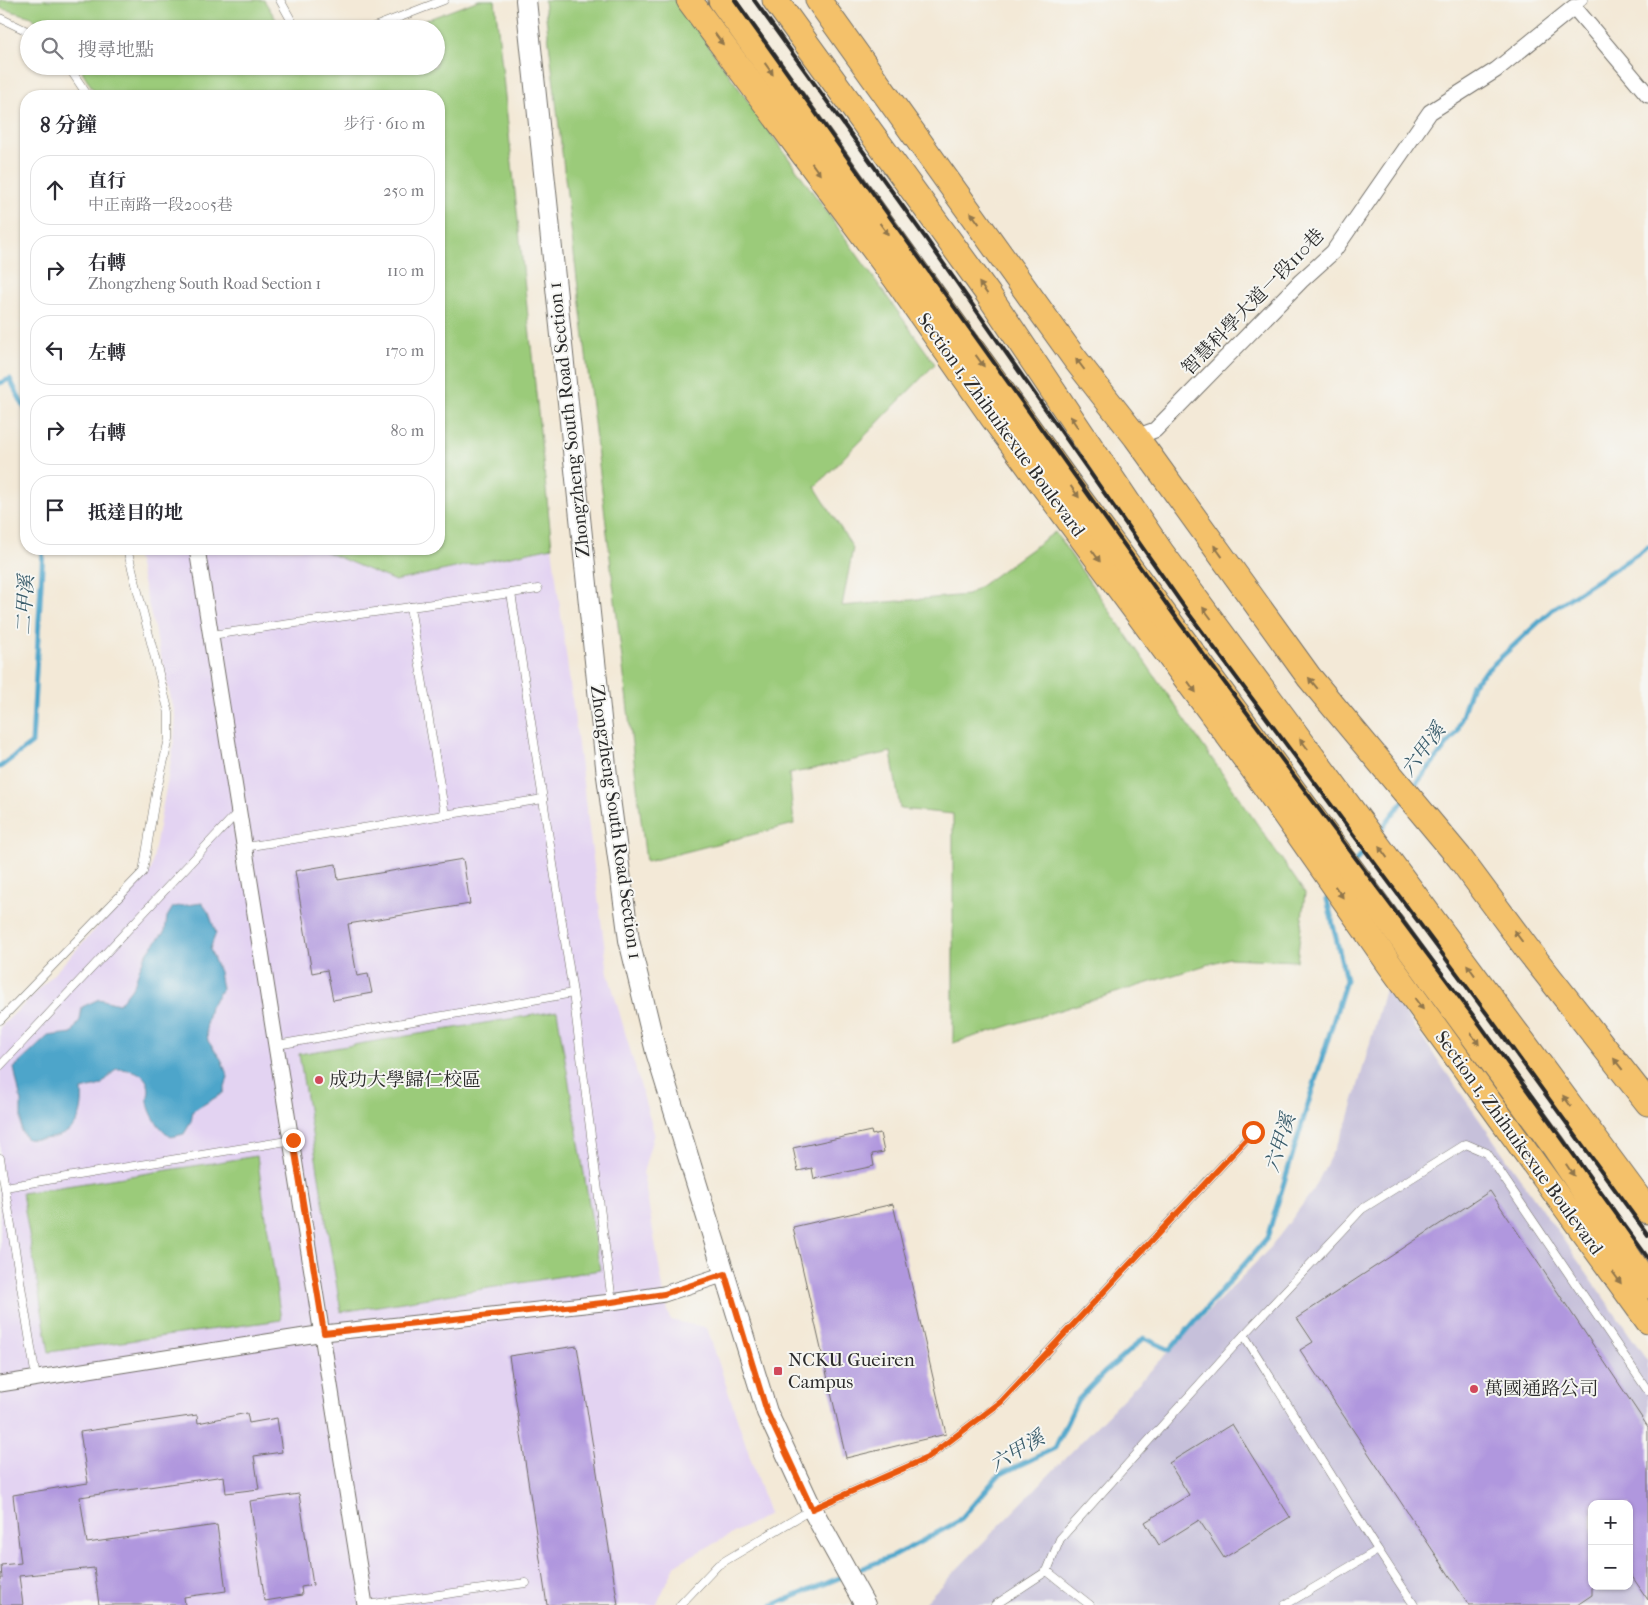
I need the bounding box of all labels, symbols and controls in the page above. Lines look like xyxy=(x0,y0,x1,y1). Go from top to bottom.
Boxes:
search box xyxy=(20,20,445,75)
one-way arrow xyxy=(713,32,724,45)
icon: search xyxy=(38,34,66,62)
text: 搜尋地點 xyxy=(78,39,154,61)
one-way arrow xyxy=(764,62,774,76)
text: 8 分鐘 xyxy=(40,113,97,137)
text: 步行 · 610 m xyxy=(343,114,425,133)
one-way arrow xyxy=(810,162,821,175)
text: 直行 xyxy=(88,170,126,192)
icon: ahead xyxy=(41,176,69,204)
text: 250 m xyxy=(383,181,424,200)
text: 中正南路一段2005巷 xyxy=(88,195,233,214)
one-way arrow xyxy=(969,212,980,225)
one-way arrow xyxy=(879,222,890,235)
street label: 智慧科學大道一段110巷 xyxy=(1177,224,1329,380)
text: 右轉 xyxy=(88,252,126,274)
icon: right xyxy=(41,256,69,284)
text: 110 m xyxy=(387,261,424,280)
text: Zhongzheng South Road Section 1 xyxy=(88,274,321,293)
street label: Zhongzheng South Road Section 1 xyxy=(544,281,594,559)
one-way arrow xyxy=(978,281,988,294)
street label: Section 1, Zhihuikexue Boulevard xyxy=(912,309,1090,542)
icon: left xyxy=(41,336,69,364)
text: 170 m xyxy=(385,341,424,360)
text: 左轉 xyxy=(88,342,126,364)
one-way arrow xyxy=(974,354,985,367)
one-way arrow xyxy=(1074,358,1085,371)
one-way arrow xyxy=(1069,415,1079,429)
icon: right xyxy=(41,416,69,444)
text: 80 m xyxy=(390,421,424,440)
text: 右轉 xyxy=(88,422,126,444)
one-way arrow xyxy=(1070,485,1080,499)
icon: arrive xyxy=(41,496,69,524)
text: 抵達目的地 xyxy=(88,502,183,524)
one-way arrow xyxy=(1213,544,1223,558)
one-way arrow xyxy=(1091,549,1101,563)
water label: 二甲溪 xyxy=(12,572,38,636)
one-way arrow xyxy=(1202,606,1212,620)
one-way arrow xyxy=(1308,676,1319,689)
one-way arrow xyxy=(1187,680,1197,694)
street label: Zhongzheng South Road Section 1 xyxy=(586,683,646,961)
water label: 六甲溪 xyxy=(1396,717,1451,781)
one-way arrow xyxy=(1298,738,1309,751)
one-way arrow xyxy=(1379,845,1389,858)
one-way arrow xyxy=(1334,885,1344,899)
one-way arrow xyxy=(1512,930,1523,943)
one-way arrow xyxy=(1466,963,1476,977)
one-way arrow xyxy=(1414,997,1424,1011)
street label: Section 1, Zhihuikexue Boulevard xyxy=(1430,1027,1608,1260)
one-way arrow xyxy=(1470,1032,1480,1046)
one-way arrow xyxy=(1612,1058,1623,1071)
place label: 成功大學歸仁校區 xyxy=(329,1069,481,1091)
marker: 成功大學歸仁校區 xyxy=(313,1074,325,1086)
one-way arrow xyxy=(1562,1094,1572,1108)
water label: 六甲溪 xyxy=(1260,1109,1300,1175)
route start xyxy=(1242,1121,1265,1144)
route end xyxy=(282,1129,305,1152)
one-way arrow xyxy=(1565,1164,1575,1177)
one-way arrow xyxy=(1612,1271,1622,1285)
place label: NCKU Gueiren Campus xyxy=(788,1349,915,1393)
marker: NCKU Gueiren Campus xyxy=(772,1365,784,1377)
place label: 萬國通路公司 xyxy=(1484,1378,1598,1400)
marker: 萬國通路公司 xyxy=(1468,1383,1480,1395)
water label: 六甲溪 xyxy=(985,1425,1050,1476)
map controls xyxy=(1588,1500,1633,1590)
button: + xyxy=(1588,1500,1633,1545)
button: − xyxy=(1588,1545,1633,1590)

